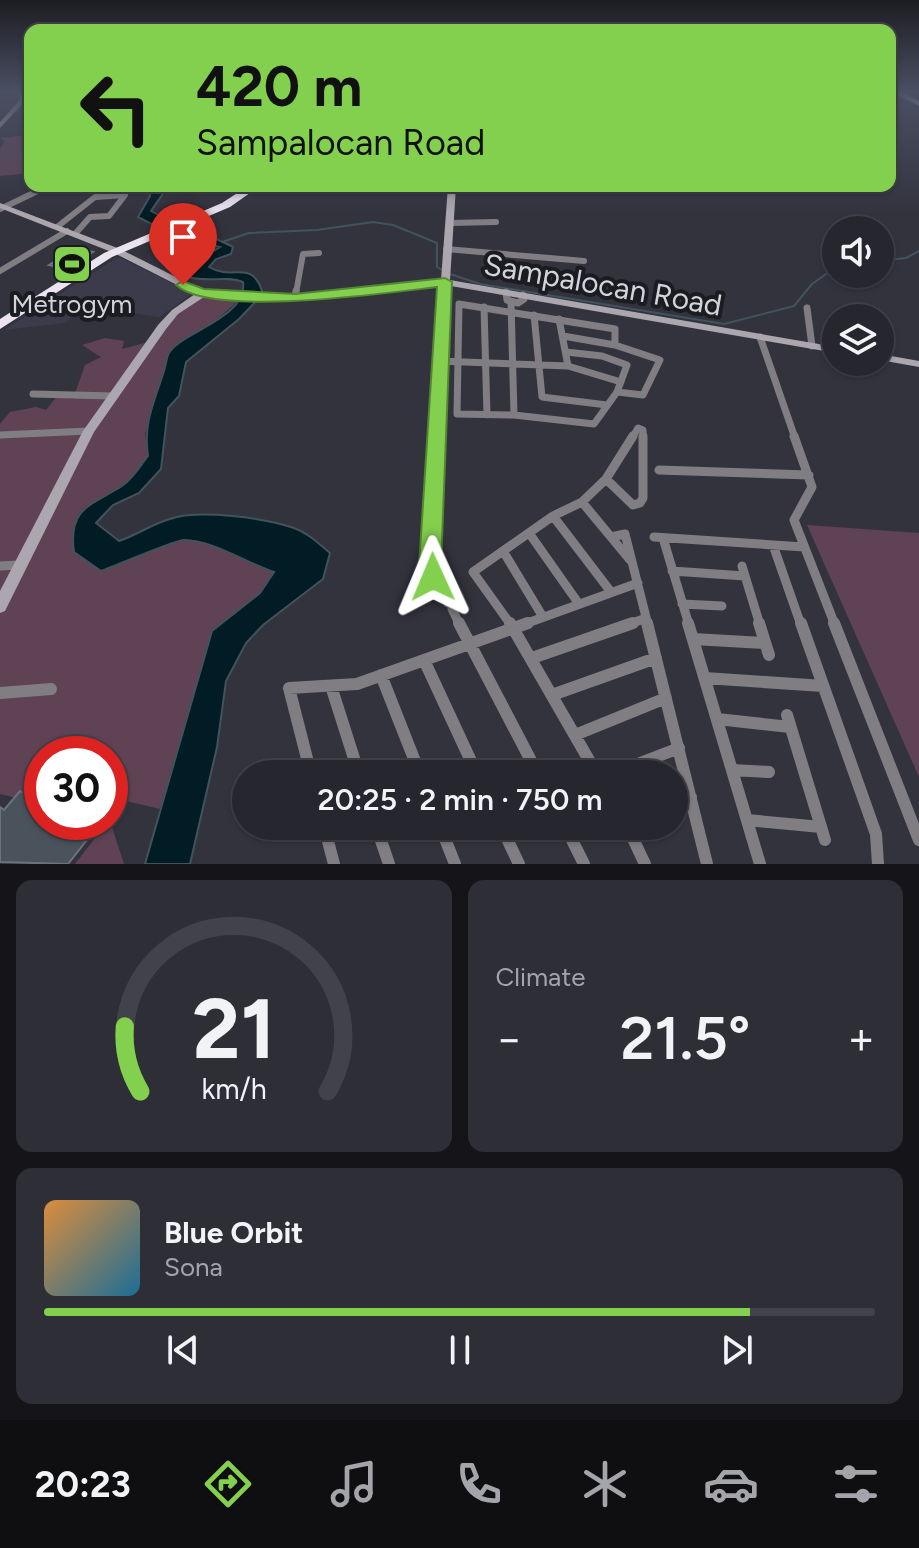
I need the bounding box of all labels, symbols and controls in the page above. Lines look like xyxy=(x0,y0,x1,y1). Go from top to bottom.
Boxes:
text: 420 m xyxy=(196,53,362,120)
icon: left xyxy=(64,56,168,160)
text: Sampalocan Road xyxy=(196,121,485,164)
pin xyxy=(149,203,217,285)
icon: arrive xyxy=(161,215,205,259)
map controls xyxy=(822,216,894,376)
button: sound xyxy=(822,216,894,288)
sports icon: Metrogym xyxy=(51,243,93,285)
street label: Sampalocan Road xyxy=(481,245,725,324)
place label: Metrogym xyxy=(12,288,132,320)
button: layers xyxy=(822,304,894,376)
position arrow xyxy=(391,535,475,619)
speed limit sign: 30 xyxy=(24,736,128,840)
text: 20:25 · 2 min · 750 m xyxy=(318,781,602,818)
text: Climate xyxy=(496,961,585,993)
text: 21 xyxy=(192,979,275,1079)
text: 21.5° xyxy=(620,1002,750,1074)
text: − xyxy=(496,1012,523,1065)
text: + xyxy=(848,1012,875,1065)
text: km/h xyxy=(201,1072,266,1106)
text: Blue Orbit xyxy=(164,1214,303,1251)
text: Sona xyxy=(164,1251,223,1283)
icon: previous xyxy=(161,1328,205,1372)
icon: pause xyxy=(438,1328,482,1372)
icon: next xyxy=(715,1328,759,1372)
icon: directions xyxy=(200,1456,256,1512)
icon: music xyxy=(326,1456,382,1512)
icon: phone xyxy=(451,1456,507,1512)
icon: climate xyxy=(577,1456,633,1512)
icon: car xyxy=(703,1456,759,1512)
icon: filters xyxy=(828,1456,884,1512)
text: 20:23 xyxy=(35,1463,131,1506)

